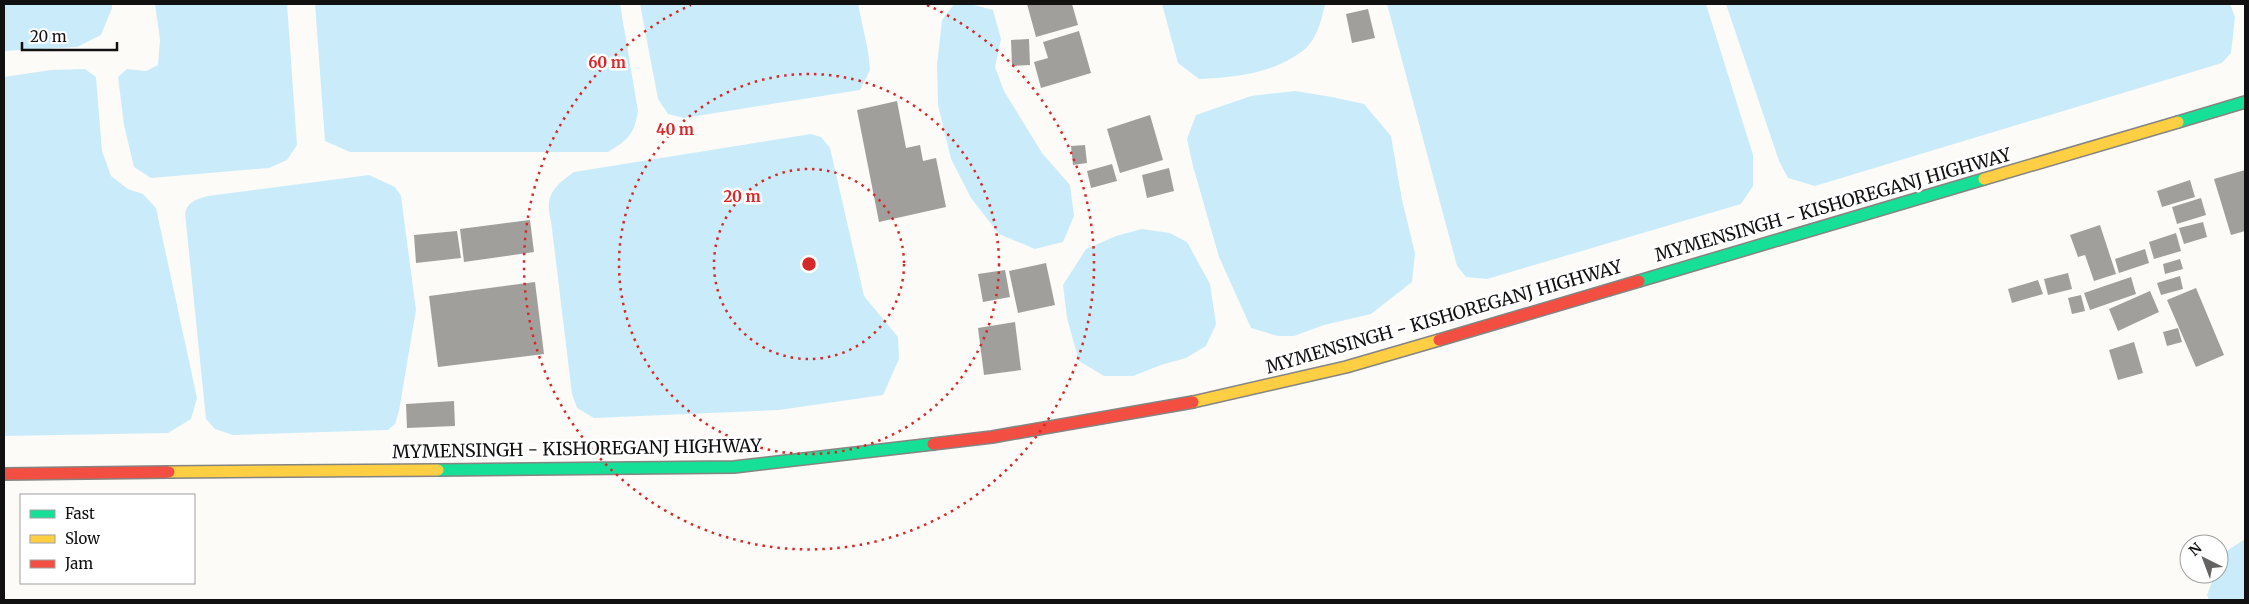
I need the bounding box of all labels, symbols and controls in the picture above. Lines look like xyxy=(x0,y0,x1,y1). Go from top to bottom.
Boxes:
scale bar xyxy=(22,20,118,52)
text: 20 m xyxy=(30,27,67,46)
text: 60 m xyxy=(588,53,626,72)
text: 40 m xyxy=(656,120,694,139)
street label: MYMENSINGH - KISHOREGANJ HIGHWAY xyxy=(1652,142,2014,267)
text: 20 m xyxy=(723,187,761,206)
street label: MYMENSINGH - KISHOREGANJ HIGHWAY xyxy=(1263,254,1625,379)
centre of rings xyxy=(800,255,818,273)
street label: MYMENSINGH - KISHOREGANJ HIGHWAY xyxy=(392,434,762,463)
legend xyxy=(20,494,195,584)
text: Fast xyxy=(65,504,95,523)
text: Slow xyxy=(65,529,100,548)
north arrow xyxy=(2179,534,2229,584)
text: N xyxy=(2185,539,2205,560)
text: Jam xyxy=(64,554,93,573)

